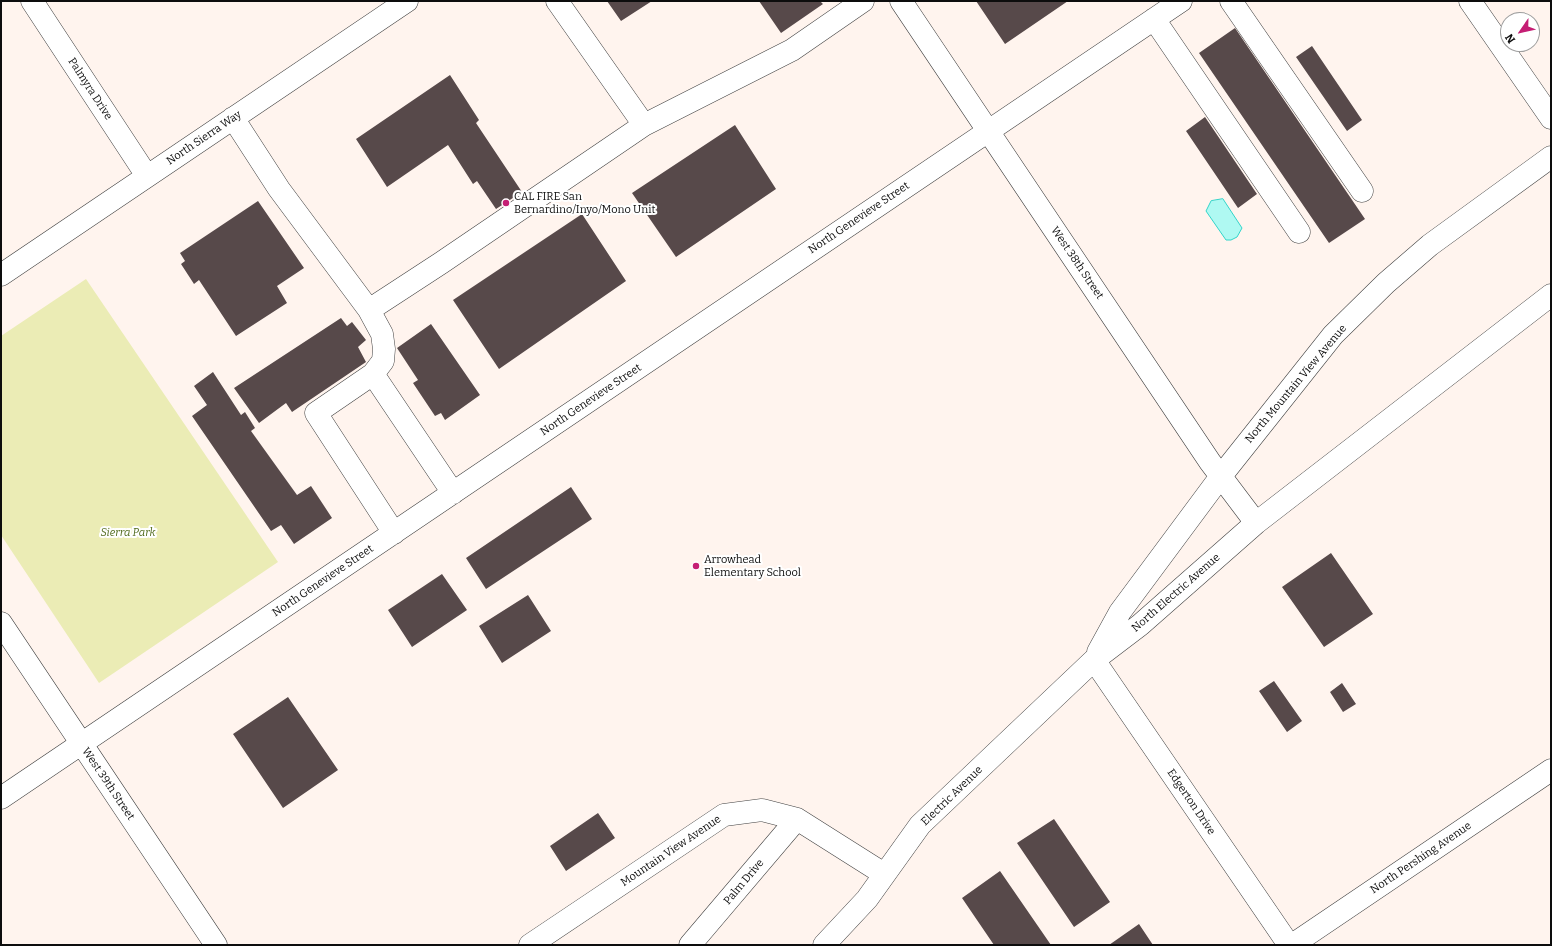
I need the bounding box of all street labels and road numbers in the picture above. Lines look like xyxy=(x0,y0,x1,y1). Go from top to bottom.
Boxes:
street label: Palmyra Drive xyxy=(65,56,115,122)
street label: North Sierra Way xyxy=(164,108,244,168)
street label: North Genevieve Street xyxy=(806,179,912,257)
street label: West 38th Street xyxy=(1048,224,1106,302)
street label: North Mountain View Avenue xyxy=(1243,322,1349,446)
street label: North Genevieve Street xyxy=(538,361,644,439)
street label: North Genevieve Street xyxy=(270,542,376,620)
street label: North Electric Avenue xyxy=(1129,551,1223,635)
street label: West 39th Street xyxy=(79,745,137,823)
street label: Electric Avenue xyxy=(919,763,985,829)
street label: Edgerton Drive xyxy=(1164,767,1218,837)
street label: Mountain View Avenue xyxy=(618,813,724,889)
street label: North Pershing Avenue xyxy=(1368,819,1474,897)
street label: Palm Drive xyxy=(721,857,767,907)

